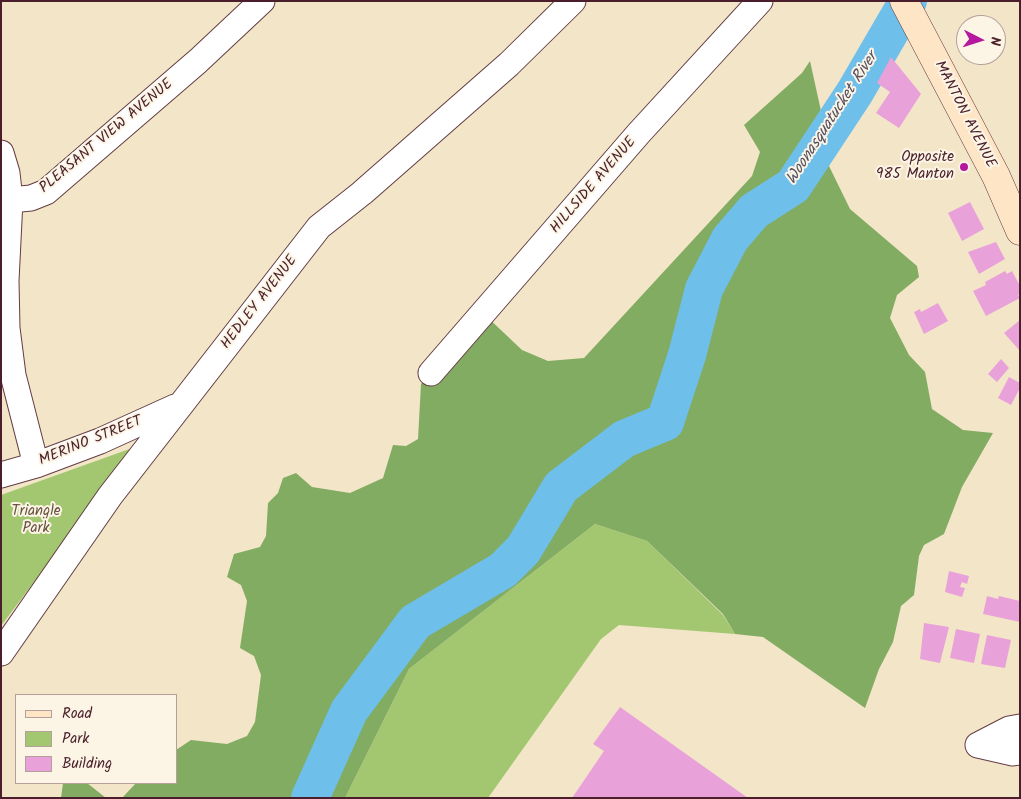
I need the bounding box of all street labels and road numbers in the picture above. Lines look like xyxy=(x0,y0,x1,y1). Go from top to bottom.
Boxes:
street label: MANTON AVENUE xyxy=(929,58,999,172)
street label: PLEASANT VIEW AVENUE xyxy=(37,76,177,198)
street label: HILLSIDE AVENUE xyxy=(547,134,641,238)
street label: HEDLEY AVENUE xyxy=(218,253,302,353)
street label: MERINO STREET xyxy=(37,413,145,471)

